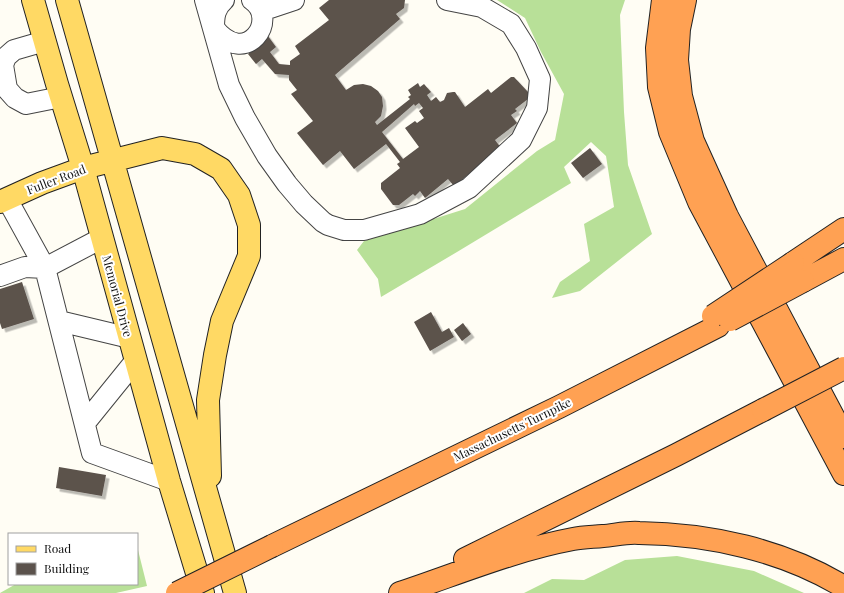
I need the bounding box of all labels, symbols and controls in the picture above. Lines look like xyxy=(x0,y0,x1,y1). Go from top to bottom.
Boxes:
street label: Fuller Road xyxy=(24,160,88,198)
street label: Memorial Drive xyxy=(99,253,137,339)
street label: Massachusetts Turnpike xyxy=(450,393,574,465)
legend xyxy=(8,533,138,585)
text: Road xyxy=(44,540,71,556)
text: Building xyxy=(44,560,90,576)

